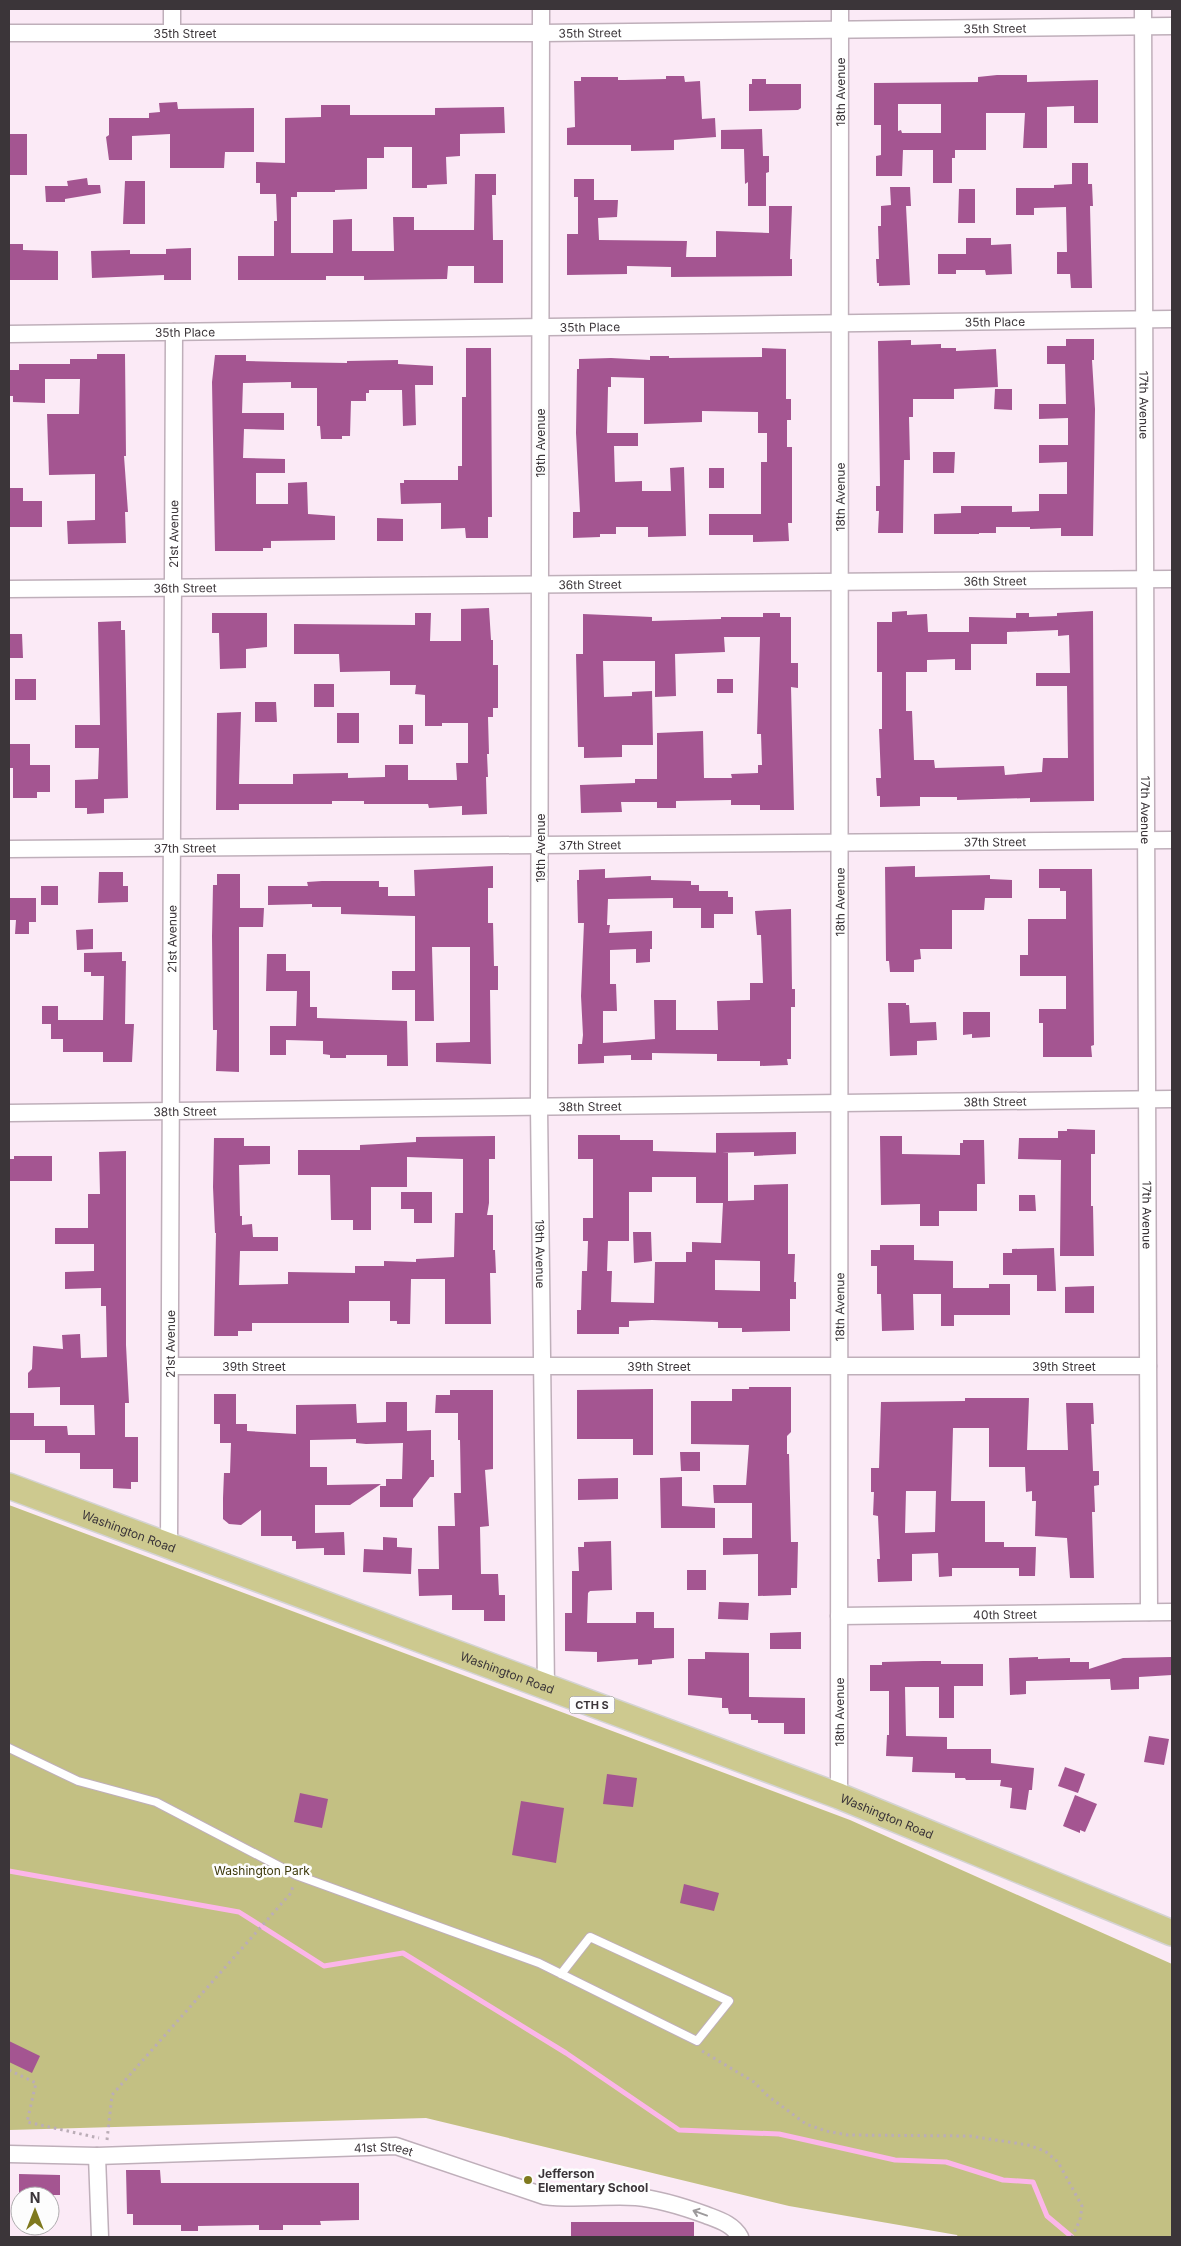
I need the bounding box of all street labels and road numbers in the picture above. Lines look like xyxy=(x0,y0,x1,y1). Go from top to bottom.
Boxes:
street label: 35th Street xyxy=(963,20,1027,36)
street label: 35th Street xyxy=(558,25,622,40)
street label: 35th Street xyxy=(153,26,217,41)
street label: 18th Avenue xyxy=(832,58,847,126)
street label: 35th Place xyxy=(965,313,1025,329)
street label: 35th Place xyxy=(560,319,620,334)
street label: 35th Place xyxy=(155,324,215,340)
street label: 17th Avenue xyxy=(1137,371,1152,439)
street label: 19th Avenue xyxy=(533,408,548,478)
street label: 18th Avenue xyxy=(832,463,847,531)
street label: 21st Avenue xyxy=(166,500,181,568)
street label: 36th Street xyxy=(963,573,1027,588)
street label: 36th Street xyxy=(558,576,622,592)
street label: 36th Street xyxy=(153,580,217,595)
street label: 17th Avenue xyxy=(1138,776,1154,844)
street label: 19th Avenue xyxy=(533,813,548,883)
street label: 37th Street xyxy=(964,834,1026,849)
street label: 37th Street xyxy=(559,837,621,852)
street label: 37th Street xyxy=(154,840,216,855)
street label: 18th Avenue xyxy=(832,868,847,936)
street label: 21st Avenue xyxy=(164,905,179,973)
street label: 38th Street xyxy=(963,1093,1027,1109)
street label: 38th Street xyxy=(558,1098,622,1114)
street label: 38th Street xyxy=(153,1103,217,1119)
street label: 17th Avenue xyxy=(1140,1181,1155,1249)
street label: 19th Avenue xyxy=(533,1219,549,1289)
street label: 18th Avenue xyxy=(832,1273,847,1341)
street label: 21st Avenue xyxy=(162,1310,177,1378)
street label: 39th Street xyxy=(222,1359,286,1374)
street label: 39th Street xyxy=(627,1359,691,1374)
street label: 39th Street xyxy=(1032,1359,1096,1374)
street label: Washington Road xyxy=(80,1506,178,1555)
street label: 40th Street xyxy=(973,1606,1037,1622)
street label: Washington Road xyxy=(458,1648,556,1697)
street label: 18th Avenue xyxy=(832,1678,847,1746)
road number: CTH S xyxy=(570,1696,614,1714)
street label: Washington Road xyxy=(838,1790,936,1842)
street label: 41st Street xyxy=(354,2138,415,2159)

